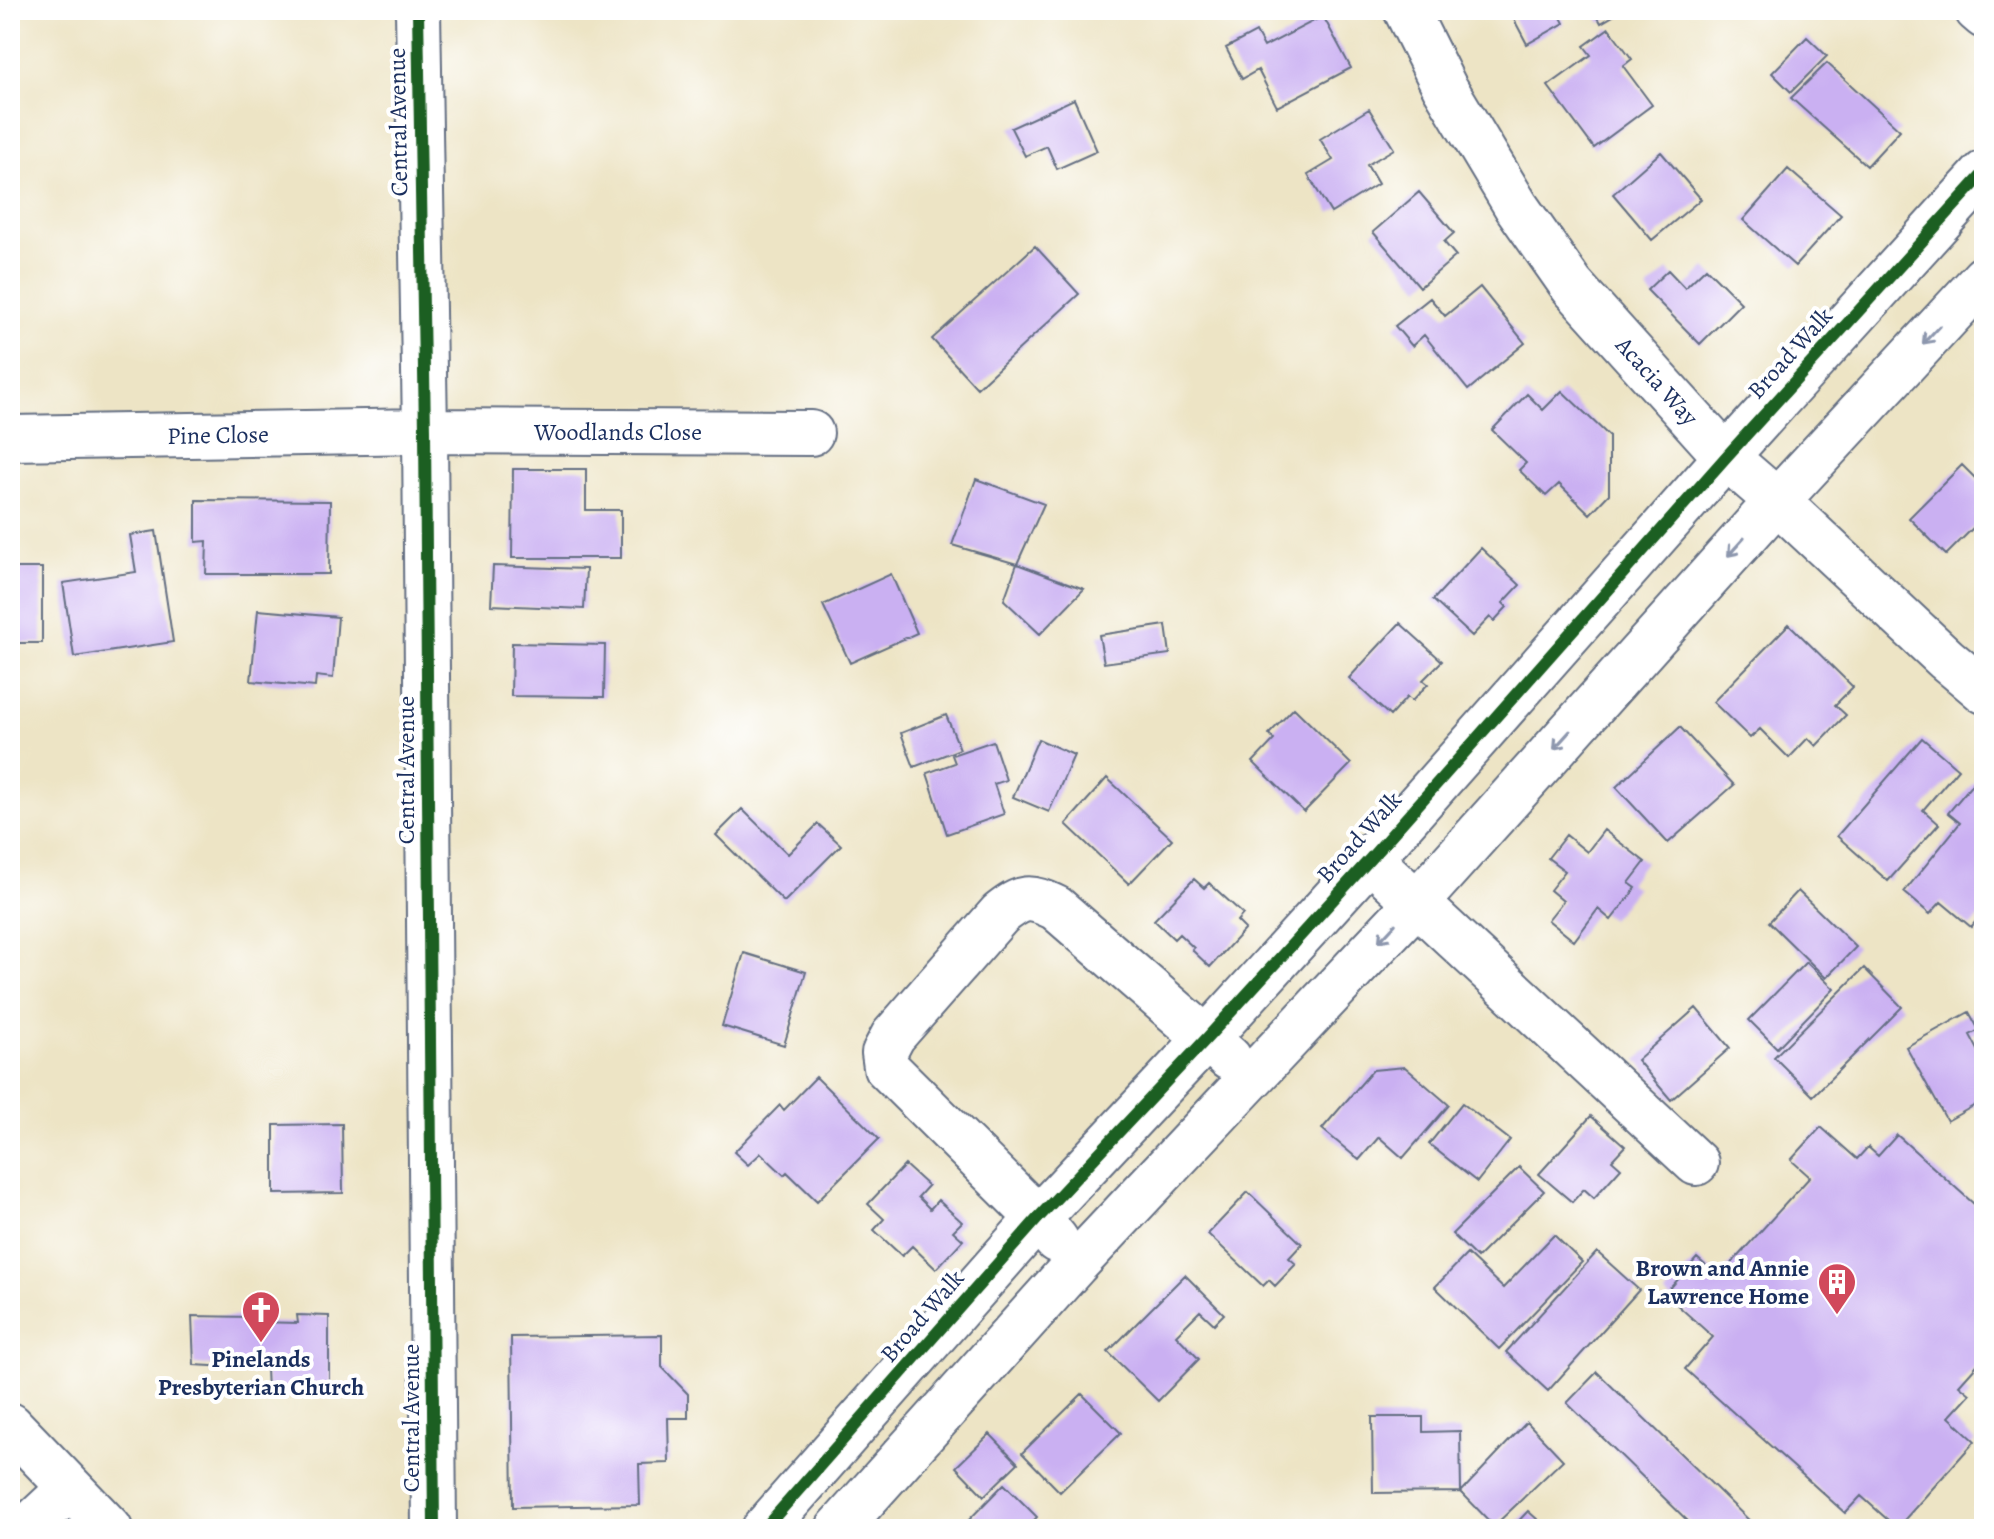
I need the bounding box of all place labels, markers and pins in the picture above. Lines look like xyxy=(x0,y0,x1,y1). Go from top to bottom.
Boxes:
place label: Brown and Annie Lawrence Home xyxy=(1635,1252,1809,1312)
building icon: Brown and Annie Lawrence Home xyxy=(1816,1261,1858,1316)
church icon: Pinelands Presbyterian Church xyxy=(240,1289,282,1344)
place label: Pinelands Presbyterian Church xyxy=(158,1343,364,1403)

